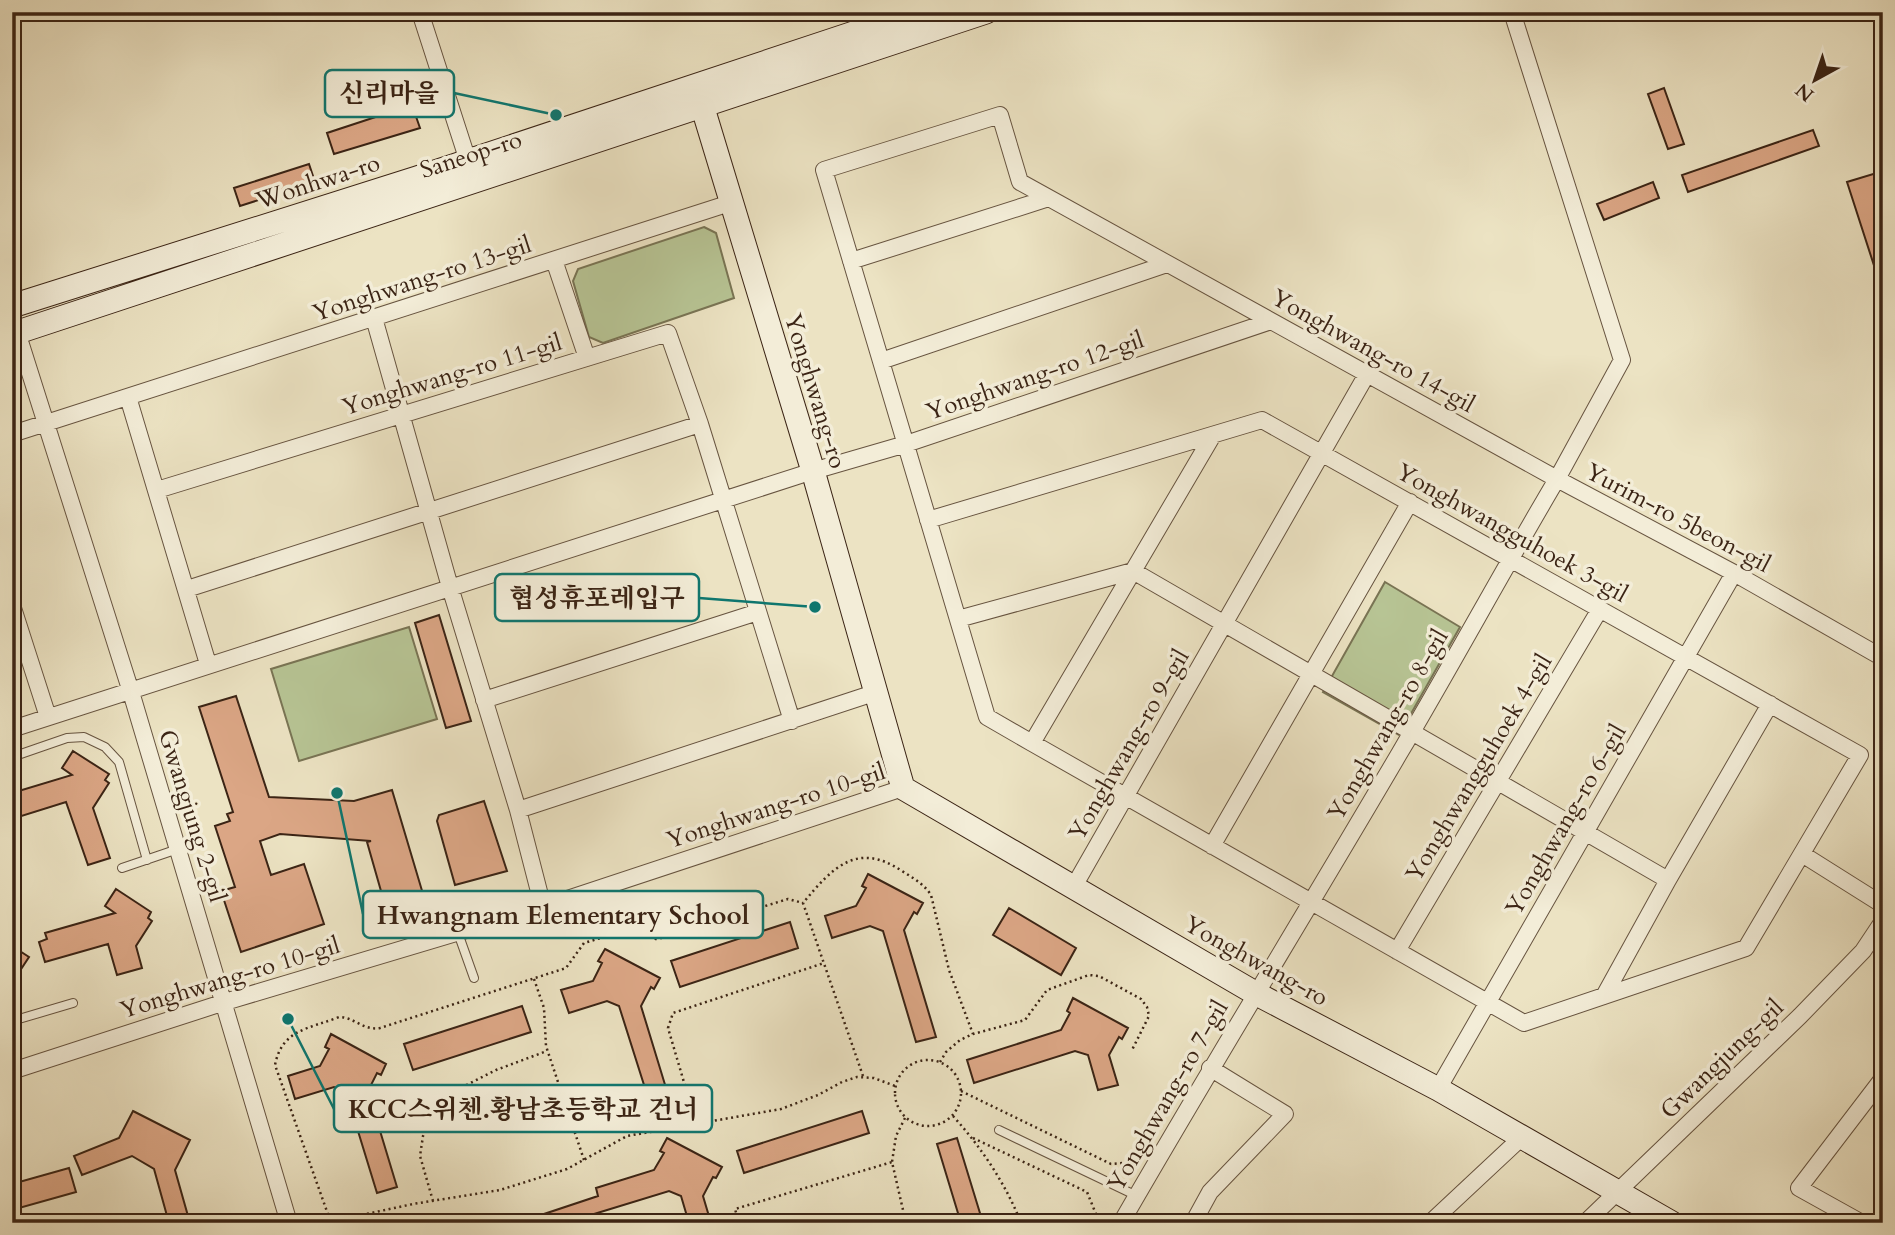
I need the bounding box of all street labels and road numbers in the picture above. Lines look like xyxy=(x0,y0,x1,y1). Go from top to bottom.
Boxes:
street label: Saneop-ro xyxy=(416,123,526,187)
street label: Wonhwa-ro xyxy=(251,146,384,218)
street label: Yonghwang-ro 13-gil xyxy=(308,228,536,330)
street label: Yonghwang-ro 14-gil xyxy=(1265,281,1481,421)
street label: Yonghwang-ro xyxy=(776,310,854,472)
street label: Yonghwang-ro 12-gil xyxy=(922,323,1148,429)
street label: Yonghwang-ro 11-gil xyxy=(338,326,566,424)
street label: Yurim-ro 5beon-gil xyxy=(1580,455,1776,581)
street label: Yonghwangguhoek 3-gil xyxy=(1390,456,1634,610)
street label: Yonghwang-ro 8-gil xyxy=(1320,623,1456,827)
street label: Yonghwang-ro 9-gil xyxy=(1061,643,1197,847)
street label: Yonghwangguhoek 4-gil xyxy=(1398,648,1560,888)
street label: Yonghwang-ro 6-gil xyxy=(1498,718,1634,922)
street label: Gwangjung 2-gil xyxy=(150,726,234,906)
street label: Yonghwang-ro 10-gil xyxy=(662,755,890,857)
street label: Yonghwang-ro xyxy=(1178,908,1334,1014)
street label: Yonghwang-ro 10-gil xyxy=(116,929,344,1027)
street label: Gwangjung-gil xyxy=(1653,992,1791,1126)
street label: Yonghwang-ro 7-gil xyxy=(1100,994,1236,1198)

